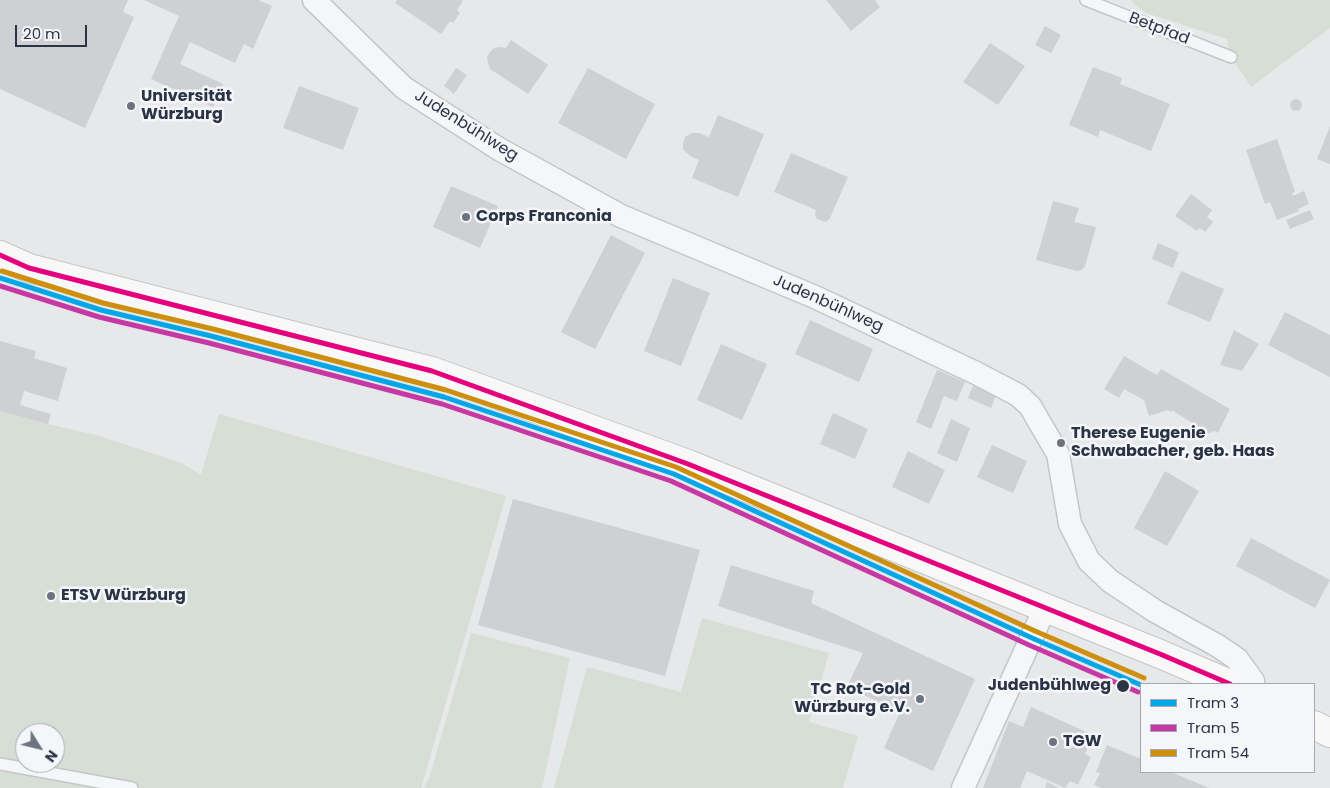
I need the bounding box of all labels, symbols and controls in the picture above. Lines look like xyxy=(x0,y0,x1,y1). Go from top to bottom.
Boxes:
street label: Betpfad xyxy=(1126,9,1192,49)
scale bar xyxy=(18,15,90,47)
text: 20 m xyxy=(23,23,61,44)
street label: Judenbühlweg xyxy=(411,86,521,166)
place label: Universität Würzburg xyxy=(141,87,232,125)
marker: Universität Würzburg xyxy=(125,100,137,112)
place label: Corps Franconia xyxy=(476,207,612,227)
marker: Corps Franconia xyxy=(460,211,472,223)
street label: Judenbühlweg xyxy=(770,271,886,337)
place label: Therese Eugenie Schwabacher, geb. Haas xyxy=(1071,424,1275,462)
marker: Therese Eugenie Schwabacher, geb. Haas xyxy=(1055,437,1067,449)
place label: ETSV Würzburg xyxy=(61,586,186,606)
marker: ETSV Würzburg xyxy=(45,590,57,602)
place label: Judenbühlweg xyxy=(988,676,1111,696)
marker: Judenbühlweg xyxy=(1115,678,1131,694)
place label: TC Rot-Gold Würzburg e.V. xyxy=(794,680,910,718)
legend xyxy=(1140,683,1315,773)
text: Tram 3 xyxy=(1187,692,1239,713)
marker: TC Rot-Gold Würzburg e.V. xyxy=(914,693,926,705)
text: Tram 5 xyxy=(1187,717,1240,738)
north arrow xyxy=(15,723,65,773)
place label: TGW xyxy=(1063,732,1101,752)
marker: TGW xyxy=(1047,736,1059,748)
text: Tram 54 xyxy=(1187,742,1249,763)
text: N xyxy=(40,746,63,766)

